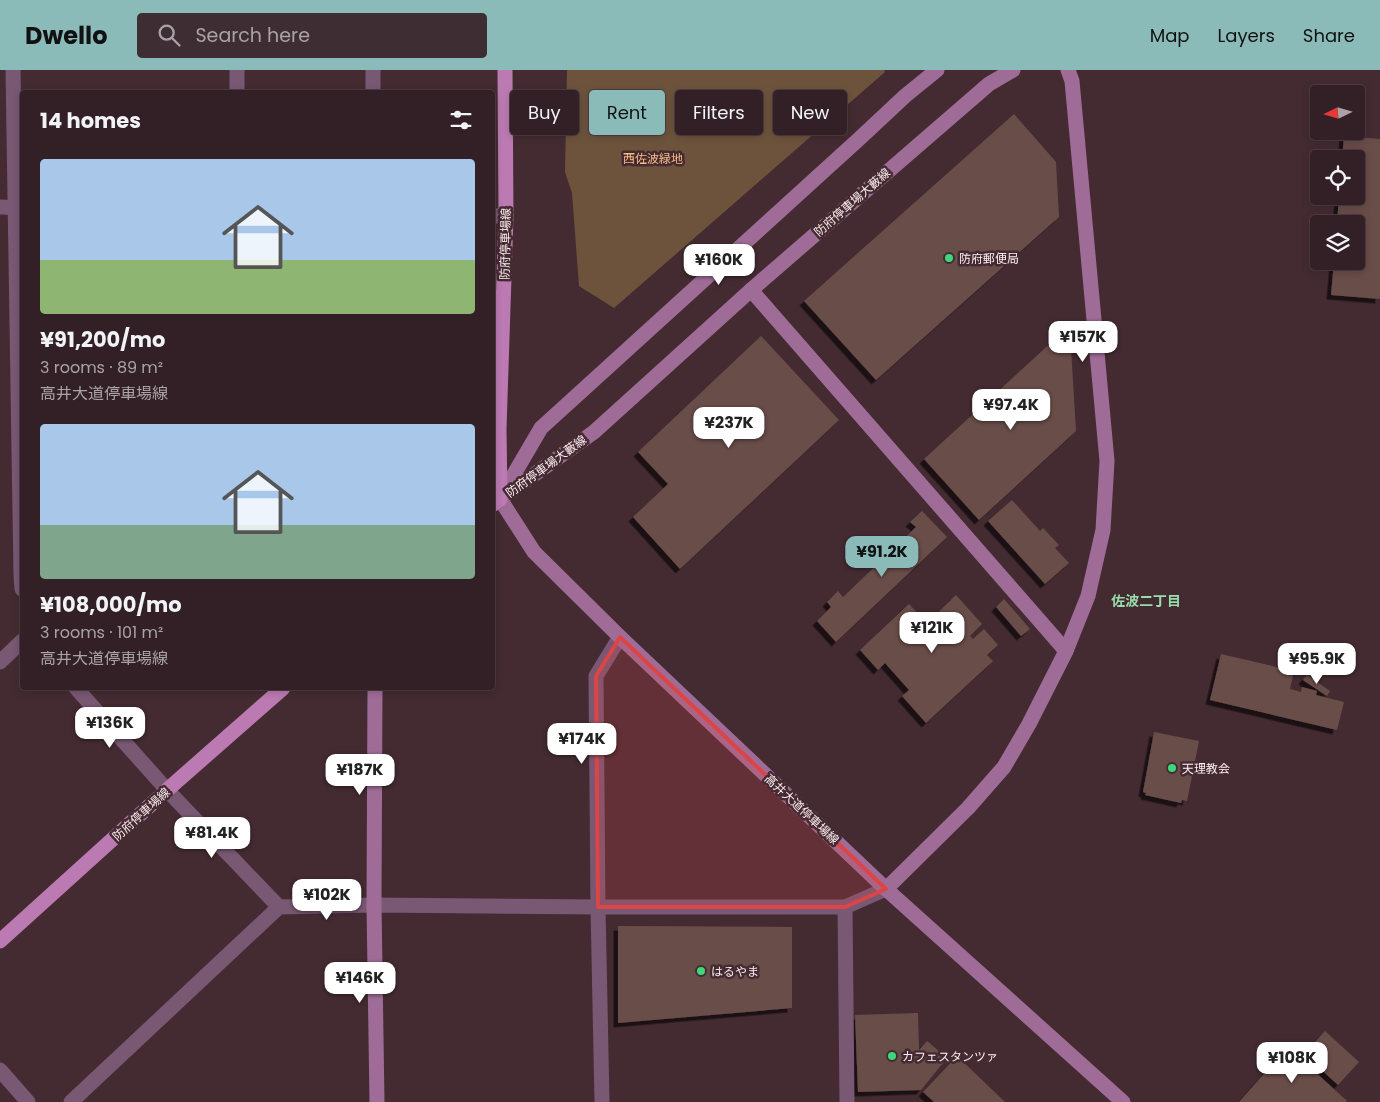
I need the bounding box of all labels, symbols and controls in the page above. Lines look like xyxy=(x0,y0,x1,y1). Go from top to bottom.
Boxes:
search box xyxy=(137,13,487,58)
text: Dwello xyxy=(25,19,107,52)
icon: search xyxy=(155,21,183,49)
text: Search here xyxy=(195,22,310,49)
text: Map xyxy=(1150,23,1190,48)
text: Layers xyxy=(1218,23,1275,48)
text: Share xyxy=(1303,23,1355,48)
north arrow xyxy=(1310,85,1365,140)
map controls xyxy=(1310,85,1365,270)
chip: Buy xyxy=(510,90,579,135)
chip: Rent xyxy=(589,90,665,135)
chip: Filters xyxy=(675,90,763,135)
chip: New xyxy=(773,90,847,135)
text: 14 homes xyxy=(40,106,141,135)
icon: filters xyxy=(447,106,475,134)
park label: 西佐波緑地 xyxy=(623,150,683,167)
button: locate xyxy=(1310,150,1365,205)
street label: 防府停車場大藪線 xyxy=(810,164,894,240)
icon: home xyxy=(213,192,303,282)
street label: 防府停車場線 xyxy=(496,208,514,280)
button: layers xyxy=(1310,215,1365,270)
pin: ¥160K xyxy=(684,244,754,286)
text: ¥160K xyxy=(695,248,743,271)
place label: 防府郵便局 xyxy=(959,250,1019,267)
marker: 防府郵便局 xyxy=(943,252,955,264)
pin: ¥157K xyxy=(1048,320,1118,363)
text: ¥91,200/mo xyxy=(40,325,165,354)
text: ¥157K xyxy=(1060,325,1106,348)
text: 3 rooms · 89 m² xyxy=(40,356,163,379)
text: 高井大道停車場線 xyxy=(40,382,168,405)
pin: ¥97.4K xyxy=(970,388,1052,431)
text: ¥97.4K xyxy=(983,393,1039,416)
pin: ¥237K xyxy=(694,406,764,449)
text: ¥237K xyxy=(704,411,754,434)
street label: 防府停車場大藪線 xyxy=(502,431,590,501)
icon: home xyxy=(213,457,303,547)
pin: ¥91.2K xyxy=(841,536,923,578)
text: ¥91.2K xyxy=(856,540,908,563)
text: ¥108,000/mo xyxy=(40,590,182,619)
district label: 佐波二丁目 xyxy=(1111,591,1181,611)
pin: ¥121K xyxy=(897,612,967,654)
text: ¥121K xyxy=(910,616,954,639)
text: 3 rooms · 101 m² xyxy=(40,621,163,644)
pin: ¥95.9K xyxy=(1276,642,1358,685)
text: 高井大道停車場線 xyxy=(40,647,168,670)
text: ¥95.9K xyxy=(1289,647,1345,670)
pin: ¥136K xyxy=(75,706,145,749)
text: ¥136K xyxy=(86,711,134,734)
pin: ¥174K xyxy=(547,722,617,765)
text: ¥174K xyxy=(558,727,606,750)
pin: ¥187K xyxy=(325,754,395,796)
text: ¥187K xyxy=(337,758,383,781)
place label: 天理教会 xyxy=(1182,760,1230,777)
marker: 天理教会 xyxy=(1166,762,1178,774)
street label: 高井大道停車場線 xyxy=(761,770,843,848)
street label: 防府停車場線 xyxy=(109,784,173,844)
pin: ¥81.4K xyxy=(171,816,253,859)
text: ¥81.4K xyxy=(185,821,239,844)
pin: ¥102K xyxy=(292,878,362,921)
text: ¥102K xyxy=(303,883,351,906)
pin: ¥146K xyxy=(325,962,395,1004)
place label: はるやま xyxy=(711,963,759,980)
marker: はるやま xyxy=(695,965,707,977)
text: ¥146K xyxy=(336,966,384,989)
pin: ¥108K xyxy=(1257,1042,1327,1084)
text: ¥108K xyxy=(1268,1046,1316,1069)
place label: カフェスタンツァ xyxy=(902,1048,998,1065)
marker: カフェスタンツァ xyxy=(886,1050,898,1062)

